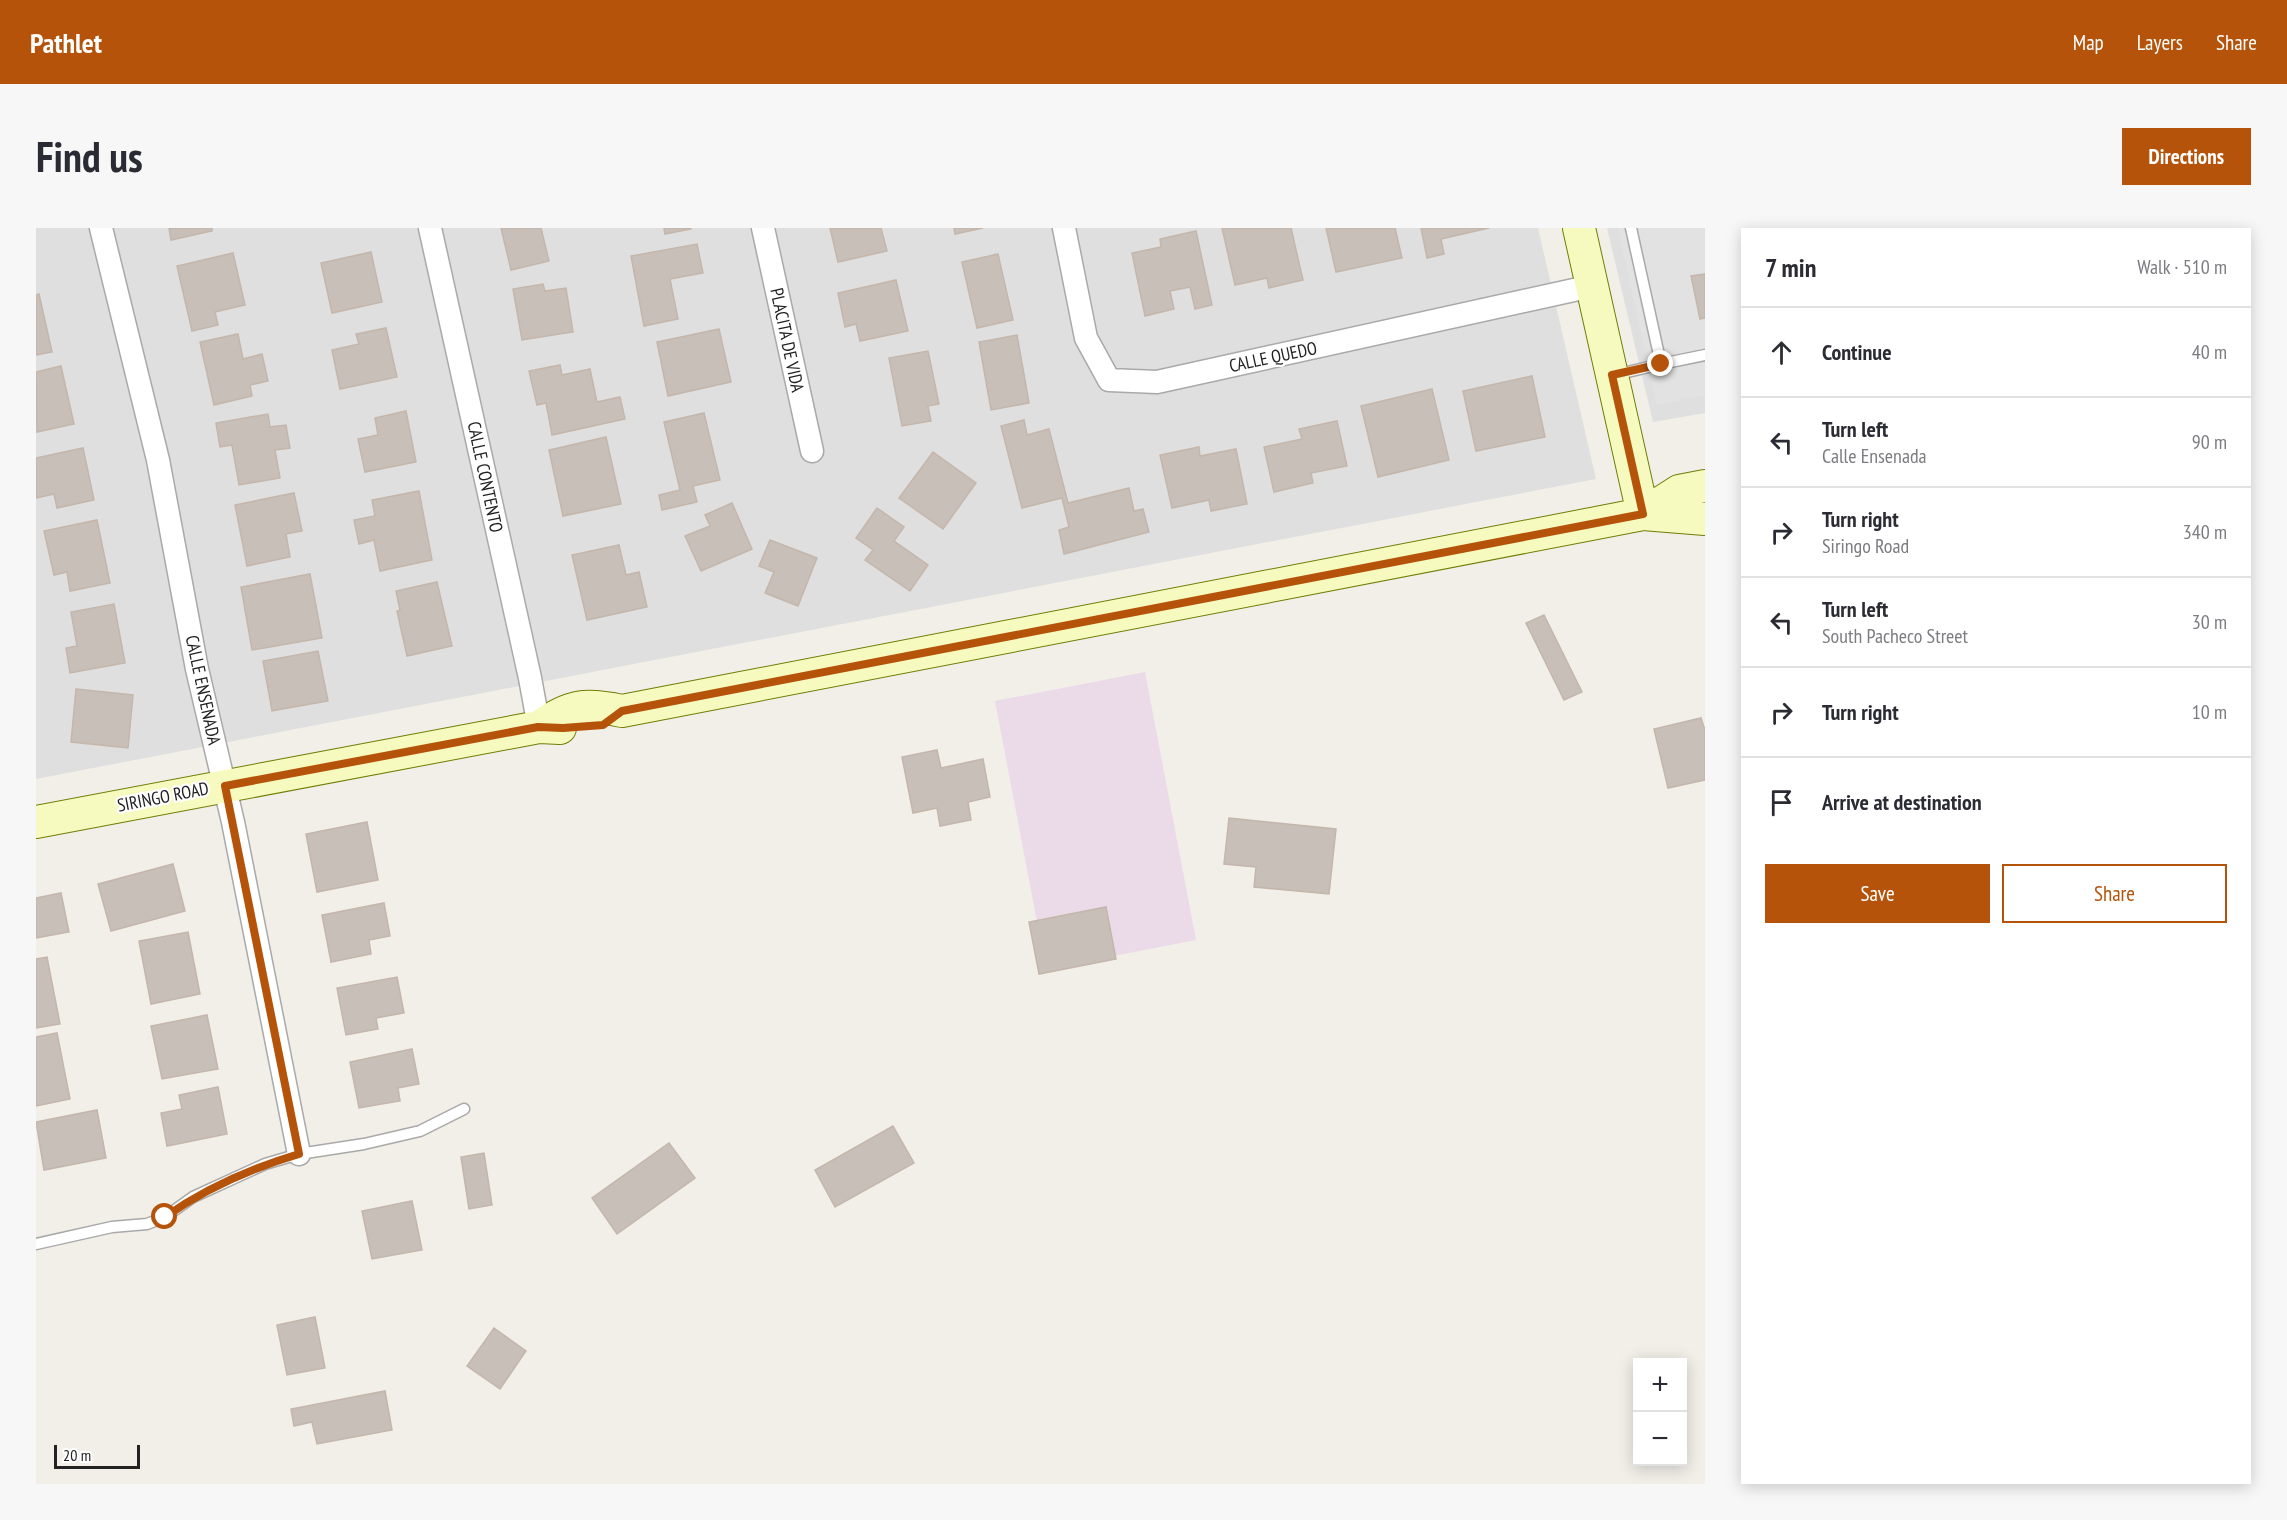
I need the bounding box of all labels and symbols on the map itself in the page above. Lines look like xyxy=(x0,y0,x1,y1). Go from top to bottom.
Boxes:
street label: PLACITA DE VIDA xyxy=(765,286,810,394)
street label: CALLE QUEDO xyxy=(1227,336,1319,377)
route end xyxy=(1647,350,1673,376)
street label: CALLE CONTENTO xyxy=(463,419,508,535)
street label: CALLE ENSENADA xyxy=(181,633,226,747)
street label: SIRINGO ROAD xyxy=(115,776,211,817)
route start xyxy=(151,1203,177,1229)
scale bar xyxy=(54,1442,140,1470)

